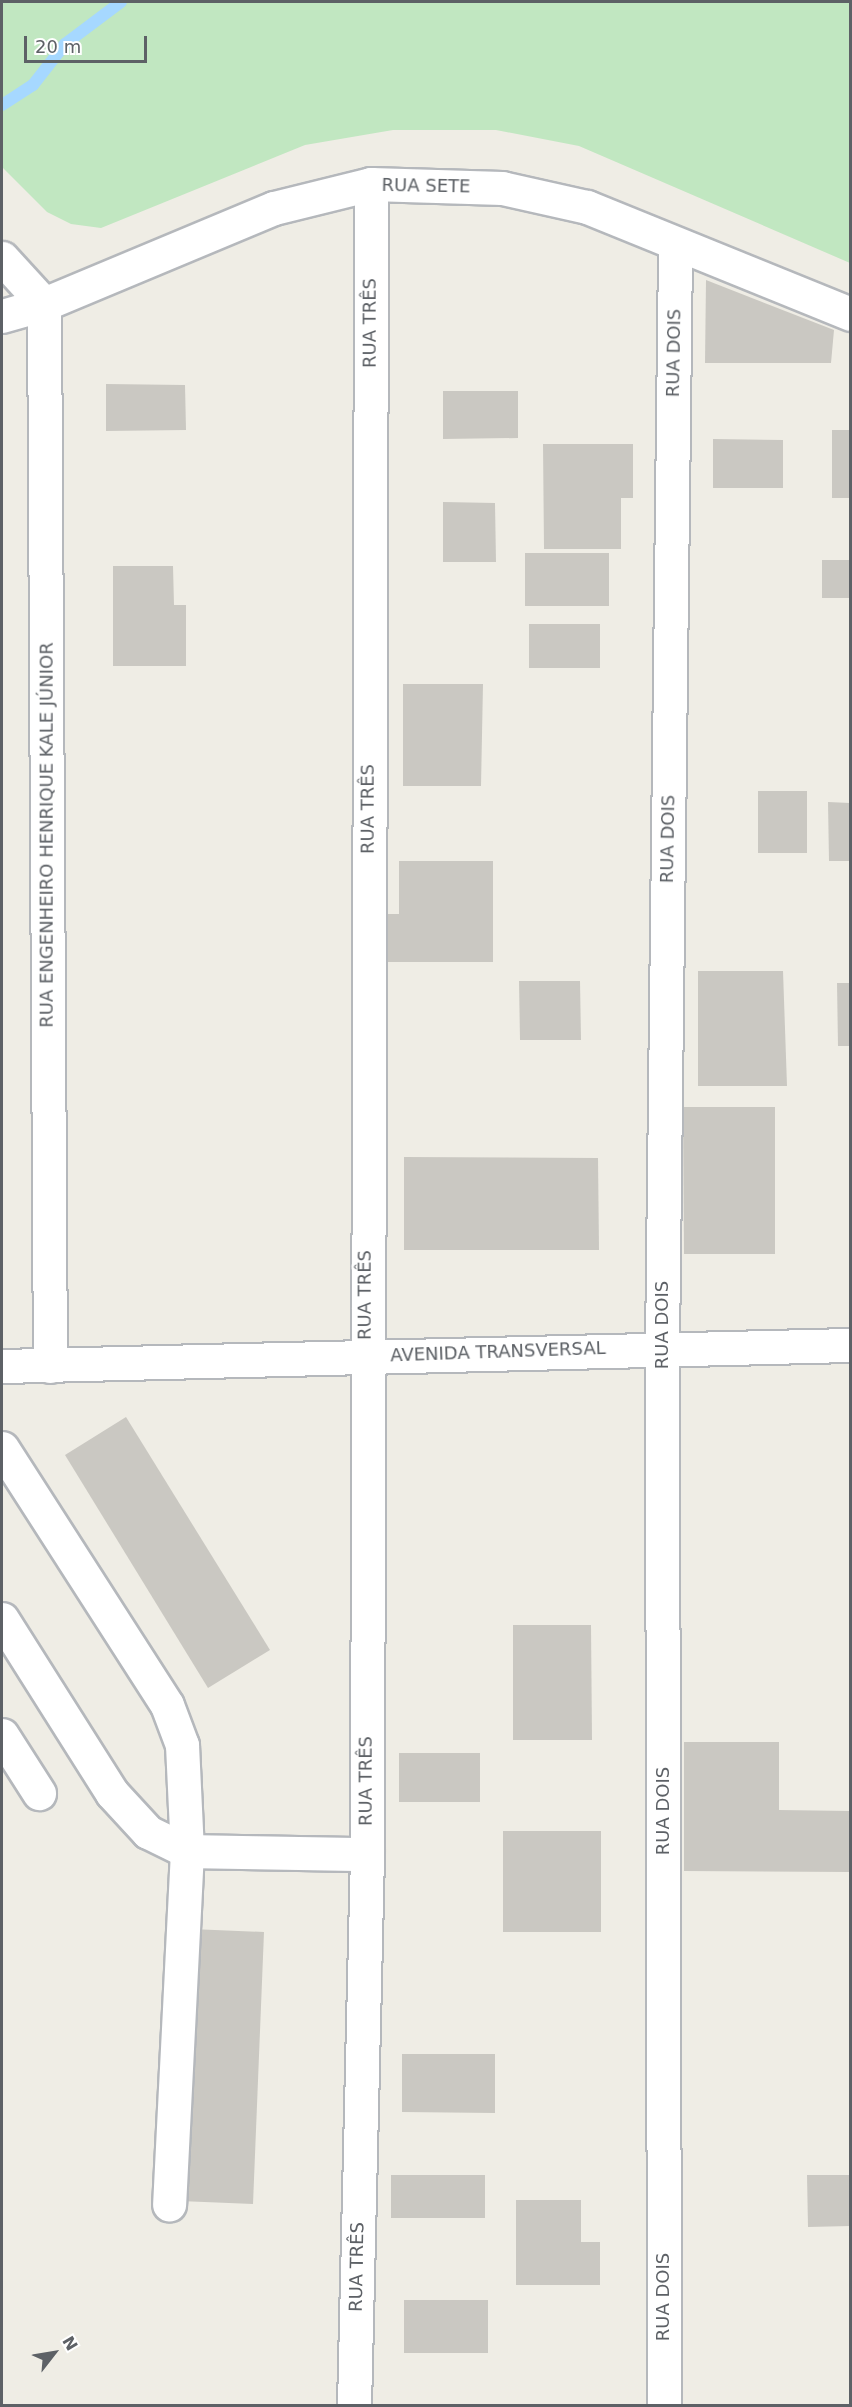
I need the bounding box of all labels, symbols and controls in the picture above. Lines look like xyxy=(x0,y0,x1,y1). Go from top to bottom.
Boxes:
scale bar xyxy=(27,24,150,62)
text: 20 m xyxy=(35,36,81,57)
street label: RUA SETE xyxy=(381,174,471,198)
street label: RUA TRÊS xyxy=(359,278,381,368)
street label: RUA DOIS xyxy=(662,309,686,397)
street label: RUA ENGENHEIRO HENRIQUE KALE JÚNIOR xyxy=(36,642,58,1028)
street label: RUA TRÊS xyxy=(357,764,379,854)
street label: RUA DOIS xyxy=(656,795,680,883)
street label: RUA TRÊS xyxy=(354,1250,376,1340)
street label: RUA DOIS xyxy=(651,1281,673,1369)
street label: AVENIDA TRANSVERSAL xyxy=(390,1337,606,1367)
street label: RUA TRÊS xyxy=(355,1736,377,1826)
street label: RUA DOIS xyxy=(652,1767,674,1855)
street label: RUA TRÊS xyxy=(345,2222,369,2312)
street label: RUA DOIS xyxy=(652,2253,674,2341)
north arrow xyxy=(24,2323,84,2383)
text: N xyxy=(58,2333,81,2354)

